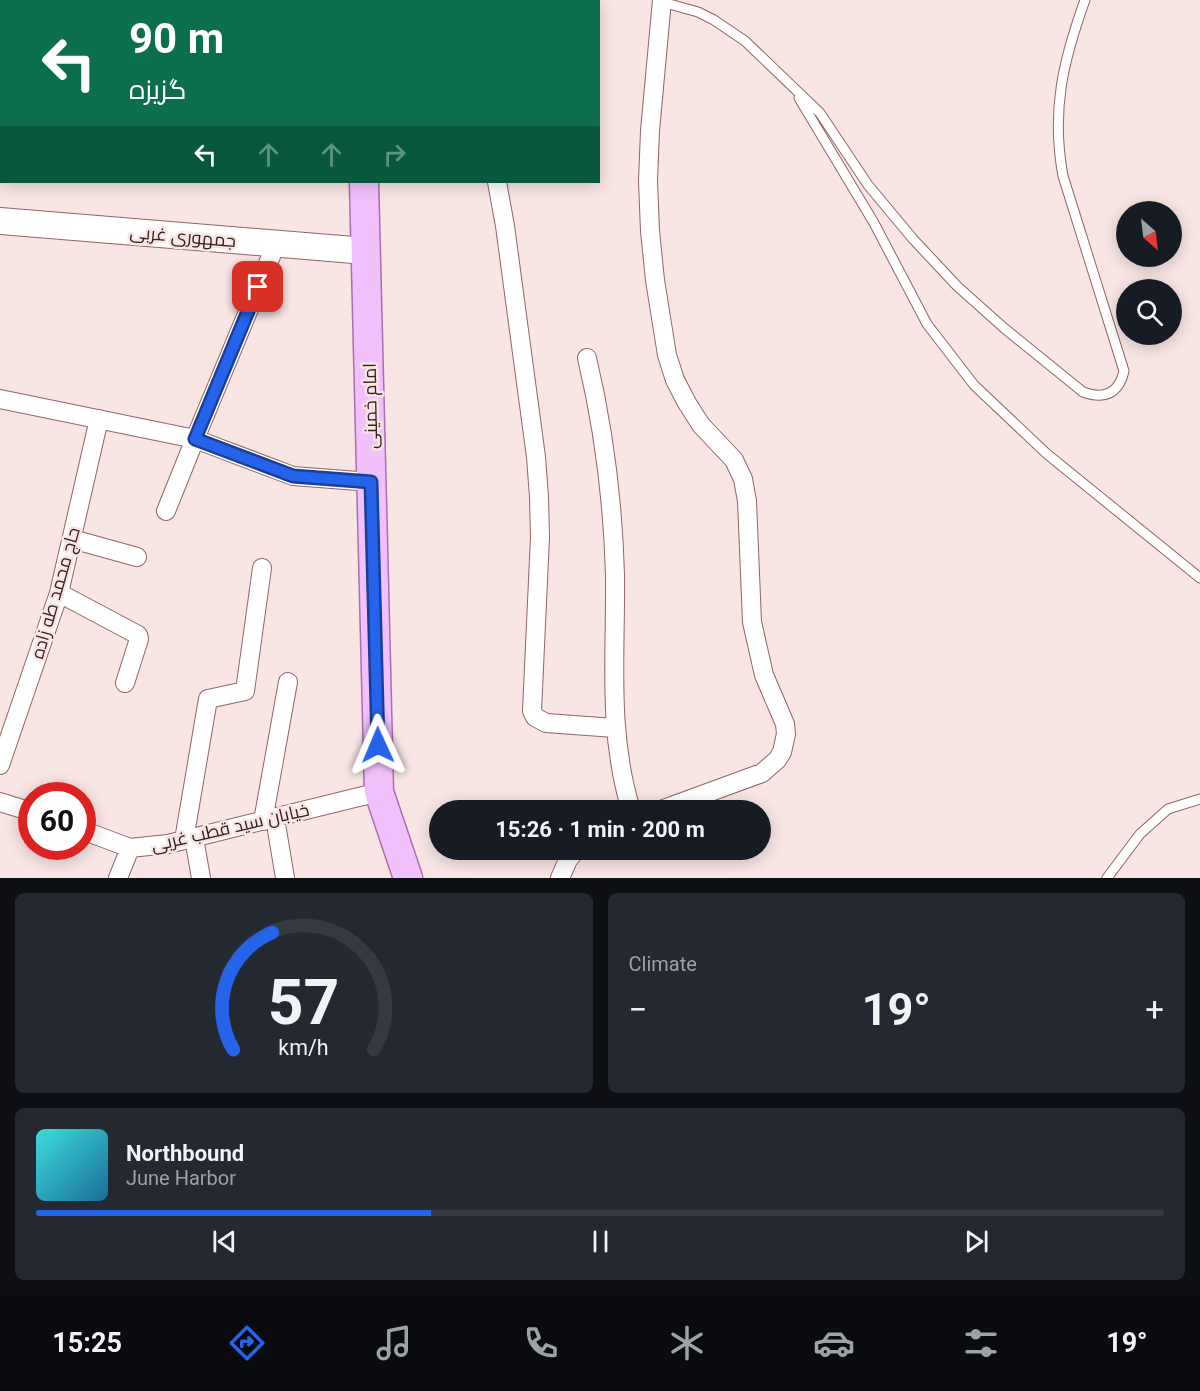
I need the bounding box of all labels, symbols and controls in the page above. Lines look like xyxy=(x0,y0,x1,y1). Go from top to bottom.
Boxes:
text: 90 m xyxy=(129,14,224,63)
icon: left xyxy=(30,24,108,102)
text: گزیزه xyxy=(129,74,186,106)
icon: left xyxy=(189,138,222,171)
icon: ahead xyxy=(252,138,285,171)
icon: ahead xyxy=(315,138,348,171)
icon: right xyxy=(378,138,411,171)
north arrow xyxy=(1116,201,1182,267)
map controls xyxy=(1116,201,1182,345)
street label: جمهوری غربی xyxy=(129,221,237,252)
pin xyxy=(232,261,283,312)
icon: arrive xyxy=(241,270,274,303)
button: search xyxy=(1116,279,1182,345)
street label: امام خمینی xyxy=(359,363,383,449)
street label: حاج محمد طه زاده xyxy=(26,525,86,662)
position arrow xyxy=(346,713,410,777)
speed limit sign: 60 xyxy=(18,782,96,860)
street label: خیابان سید قطب غربی xyxy=(149,799,311,856)
text: 15:26 · 1 min · 200 m xyxy=(495,817,705,842)
text: Climate xyxy=(629,952,697,976)
text: 57 xyxy=(268,966,340,1039)
text: 19° xyxy=(862,983,931,1036)
text: − xyxy=(629,990,647,1029)
text: + xyxy=(1145,990,1164,1029)
text: km/h xyxy=(279,1035,329,1060)
text: Northbound xyxy=(126,1141,244,1166)
text: June Harbor xyxy=(126,1166,236,1190)
icon: previous xyxy=(208,1225,241,1258)
icon: pause xyxy=(584,1225,617,1258)
icon: next xyxy=(960,1225,993,1258)
icon: directions xyxy=(226,1322,268,1364)
icon: music xyxy=(373,1322,415,1364)
icon: phone xyxy=(520,1322,562,1364)
icon: climate xyxy=(666,1322,708,1364)
icon: car xyxy=(813,1322,855,1364)
icon: filters xyxy=(960,1322,1002,1364)
text: 15:25 xyxy=(52,1327,122,1359)
text: 19° xyxy=(1106,1327,1148,1359)

